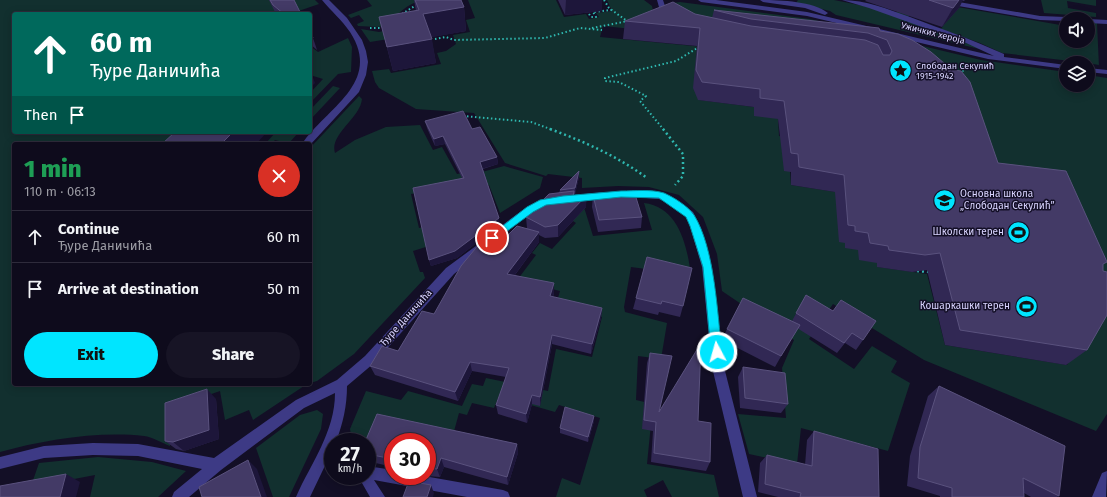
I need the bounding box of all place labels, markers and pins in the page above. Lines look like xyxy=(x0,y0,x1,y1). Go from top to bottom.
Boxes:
place icon: Слободан Секулић 1915-1942 xyxy=(887,58,913,84)
place label: Слободан Секулић 1915-1942 xyxy=(916,61,994,81)
school or university icon: Основна школа „Слободан Секулић” xyxy=(932,187,958,213)
place label: Основна школа „Слободан Секулић” xyxy=(960,188,1055,212)
sports icon: Школски терен xyxy=(1006,219,1032,245)
pin xyxy=(475,221,509,255)
place label: Школски терен xyxy=(933,226,1004,238)
sports icon: Кошаркашки терен xyxy=(1013,293,1039,319)
place label: Кошаркашки терен xyxy=(920,300,1010,312)

